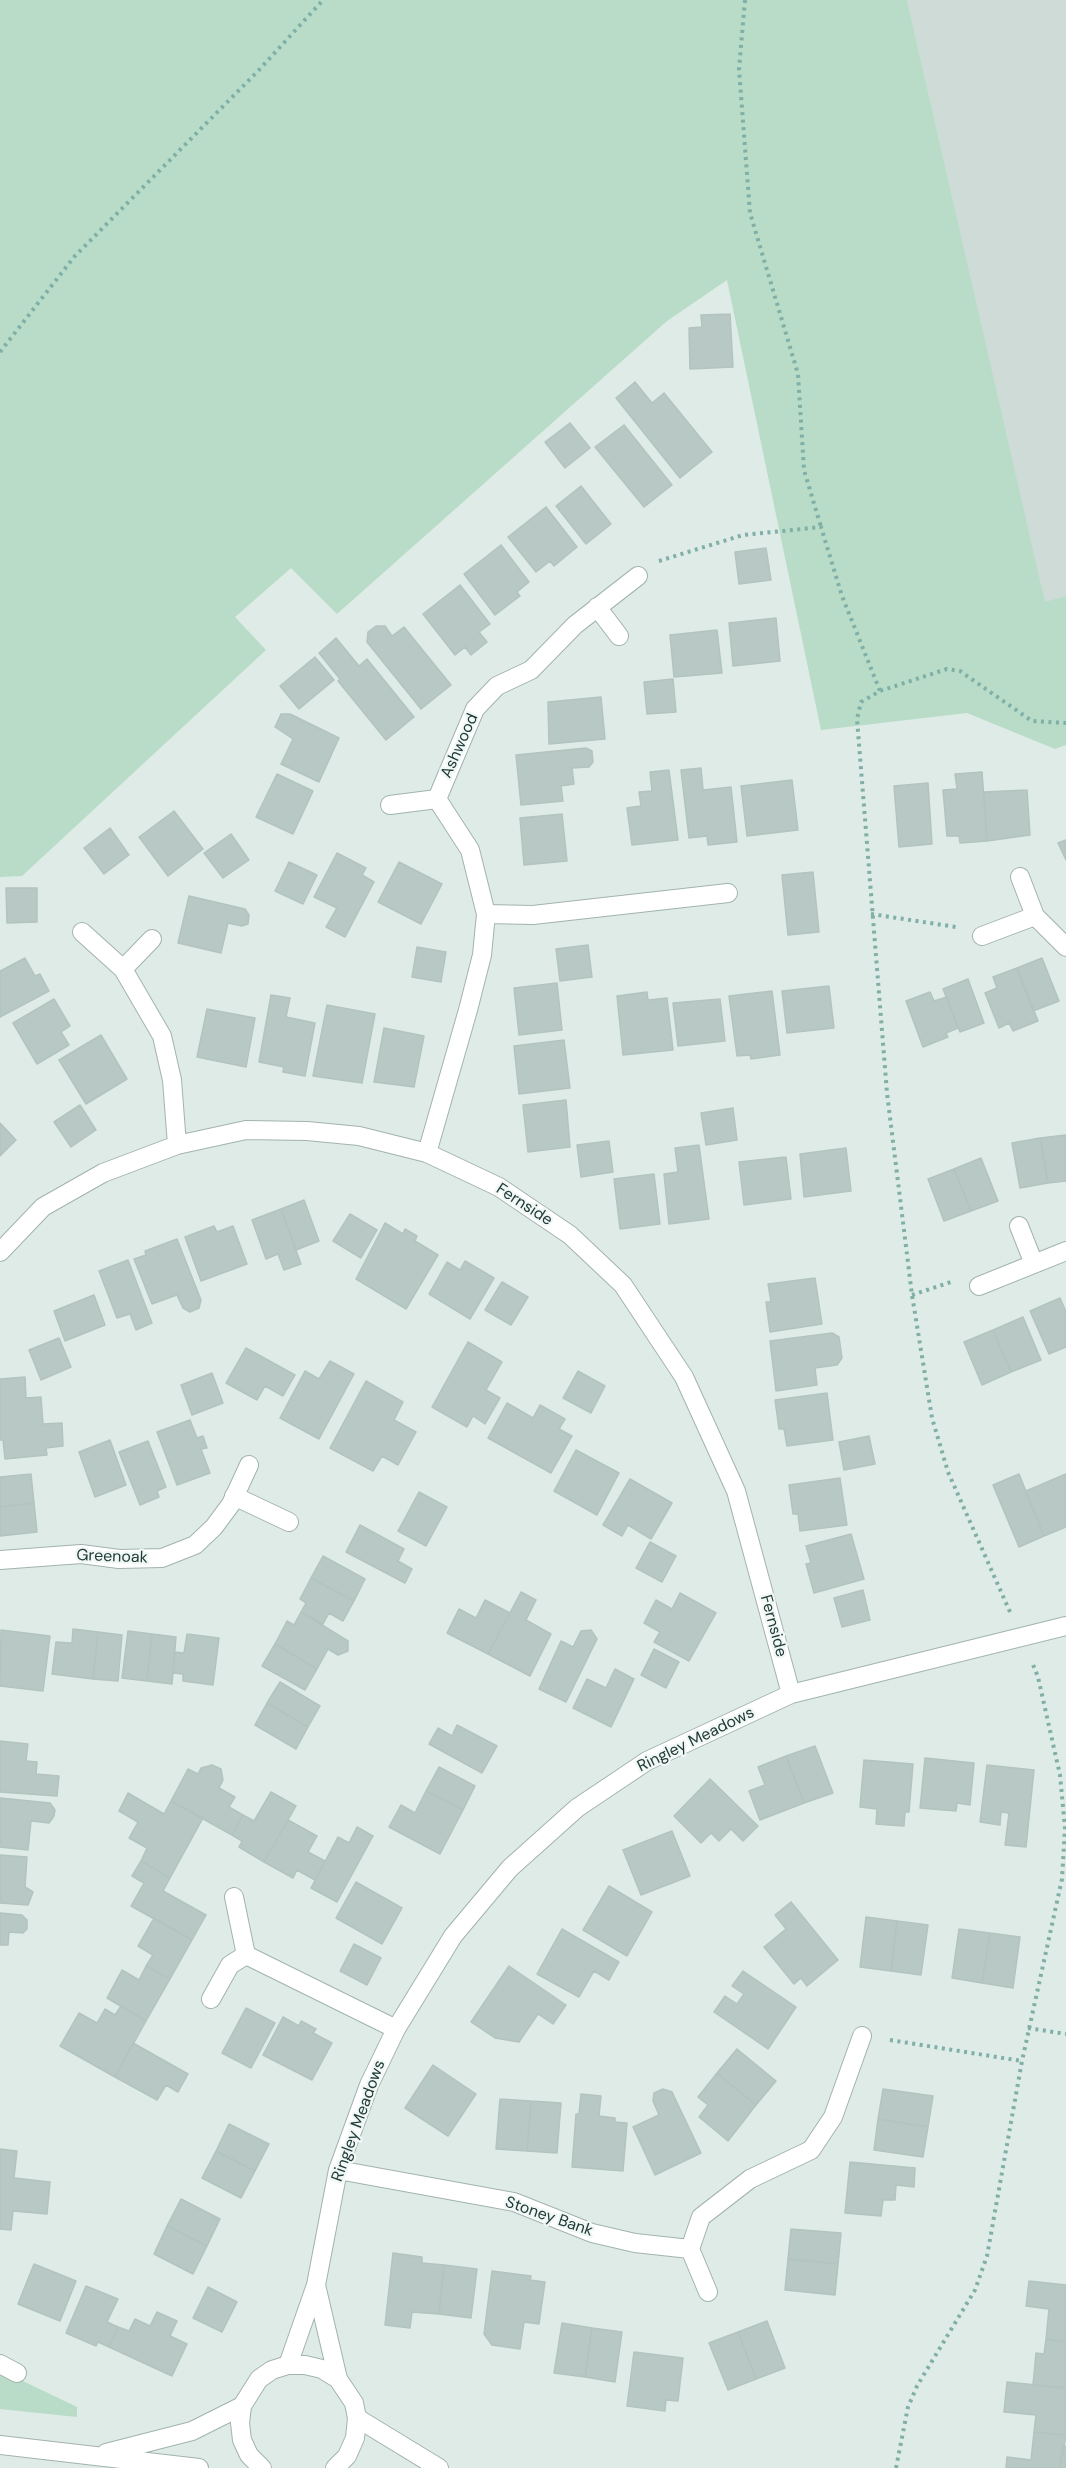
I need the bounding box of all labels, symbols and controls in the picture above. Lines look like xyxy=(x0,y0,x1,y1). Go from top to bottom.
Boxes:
street label: Ashwood xyxy=(437,711,483,781)
street label: Fernside xyxy=(492,1180,556,1230)
street label: Greenoak xyxy=(76,1546,148,1568)
street label: Fernside xyxy=(756,1593,790,1659)
street label: Ringley Meadows xyxy=(634,1703,758,1777)
street label: Ringley Meadows xyxy=(328,2058,390,2184)
street label: Stoney Bank xyxy=(503,2193,595,2241)

